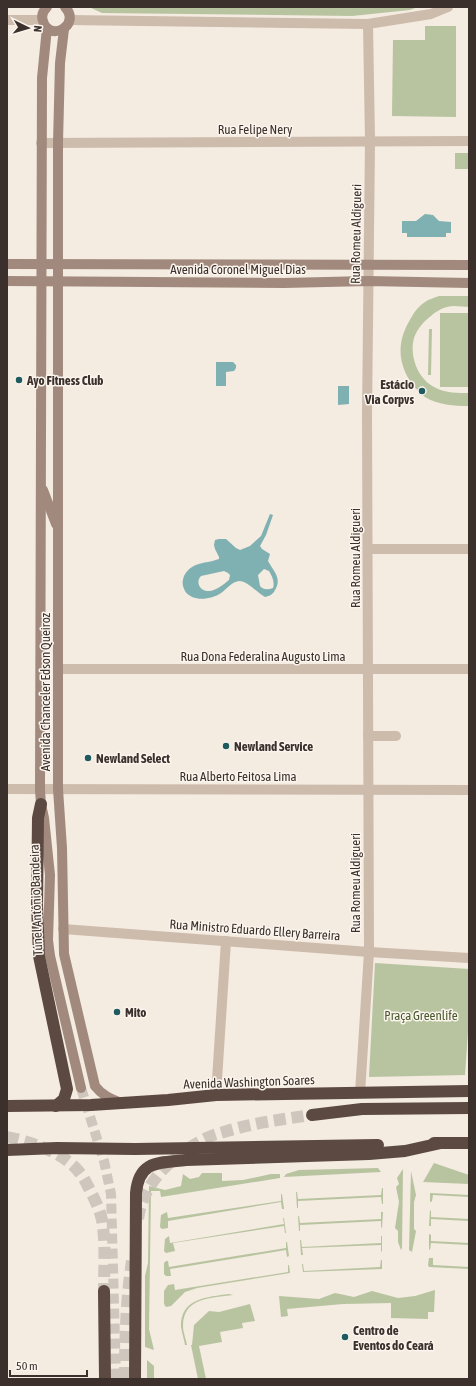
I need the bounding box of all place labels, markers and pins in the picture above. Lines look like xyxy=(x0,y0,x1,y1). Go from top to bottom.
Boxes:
place label: Ayo Fitness Club xyxy=(26,373,103,388)
marker: Ayo Fitness Club xyxy=(14,375,24,385)
place label: Estácio Via Corpvs xyxy=(364,377,414,407)
marker: Estácio Via Corpvs xyxy=(417,386,427,396)
place label: Newland Service xyxy=(234,739,313,754)
marker: Newland Service xyxy=(221,741,231,751)
place label: Newland Select xyxy=(96,751,170,766)
marker: Newland Select xyxy=(83,753,93,763)
place label: Mito xyxy=(125,1005,146,1020)
marker: Mito xyxy=(112,1007,122,1017)
place label: Centro de Eventos do Ceará xyxy=(353,1323,434,1353)
marker: Centro de Eventos do Ceará xyxy=(340,1332,350,1342)

